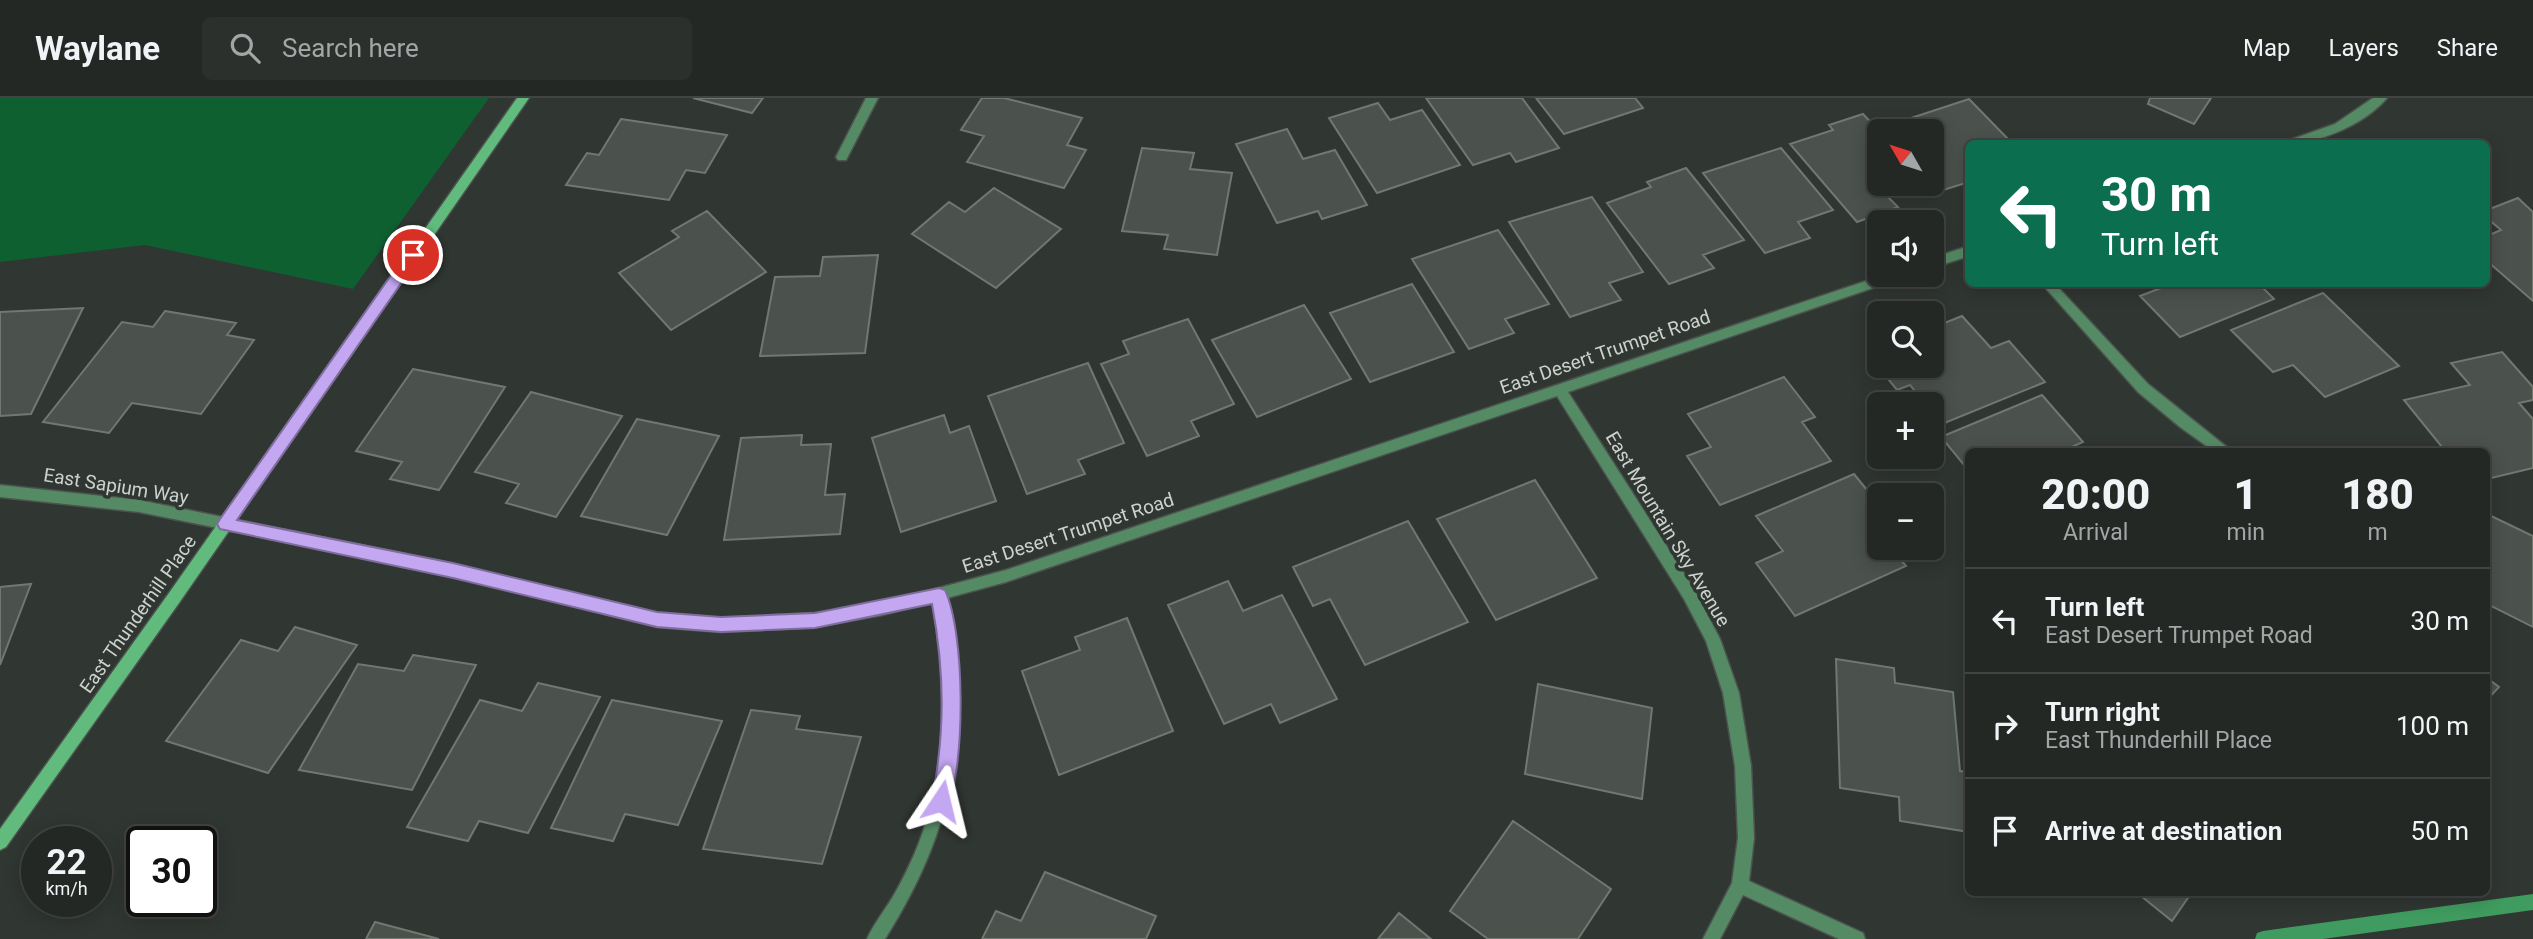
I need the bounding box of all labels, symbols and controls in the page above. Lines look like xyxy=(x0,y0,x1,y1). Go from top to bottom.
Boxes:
search box xyxy=(202,17,692,80)
text: Waylane xyxy=(35,29,160,68)
icon: search xyxy=(226,29,264,67)
text: Search here xyxy=(282,33,419,63)
text: Map xyxy=(2243,34,2291,62)
text: Layers xyxy=(2329,34,2399,62)
text: Share xyxy=(2437,34,2498,62)
north arrow xyxy=(1867,119,1944,196)
map controls xyxy=(1867,119,1944,560)
text: 30 m xyxy=(2101,166,2212,223)
icon: left xyxy=(1986,168,2077,259)
button: sound xyxy=(1867,210,1944,287)
pin xyxy=(383,225,443,285)
text: Turn left xyxy=(2101,225,2219,263)
icon: arrive xyxy=(394,236,432,274)
button: search xyxy=(1867,301,1944,378)
street label: East Desert Trumpet Road xyxy=(1497,305,1713,399)
button: + xyxy=(1867,392,1944,469)
street label: East Mountain Sky Avenue xyxy=(1601,427,1735,631)
street label: East Sapium Way xyxy=(42,463,190,509)
text: 20:00 xyxy=(2041,470,2150,519)
text: 1 xyxy=(2234,470,2258,519)
text: 180 xyxy=(2341,470,2414,519)
button: − xyxy=(1867,483,1944,560)
street label: East Desert Trumpet Road xyxy=(959,488,1177,578)
text: Arrival xyxy=(2063,519,2128,546)
text: min xyxy=(2226,519,2265,546)
text: m xyxy=(2367,519,2388,546)
street label: East Thunderhill Place xyxy=(75,531,201,697)
text: Turn left xyxy=(2045,592,2144,622)
icon: left xyxy=(1986,602,2024,640)
text: 30 m xyxy=(2411,606,2469,636)
text: East Desert Trumpet Road xyxy=(2045,622,2313,649)
text: Turn right xyxy=(2045,697,2160,727)
icon: right xyxy=(1986,707,2024,745)
text: 100 m xyxy=(2396,711,2469,741)
text: East Thunderhill Place xyxy=(2045,727,2272,754)
position arrow xyxy=(904,764,978,838)
icon: arrive xyxy=(1986,812,2024,850)
text: Arrive at destination xyxy=(2045,816,2282,846)
text: 50 m xyxy=(2411,816,2469,846)
speed limit sign: 30 xyxy=(126,826,217,917)
text: 22 xyxy=(46,842,87,883)
text: km/h xyxy=(45,878,88,899)

